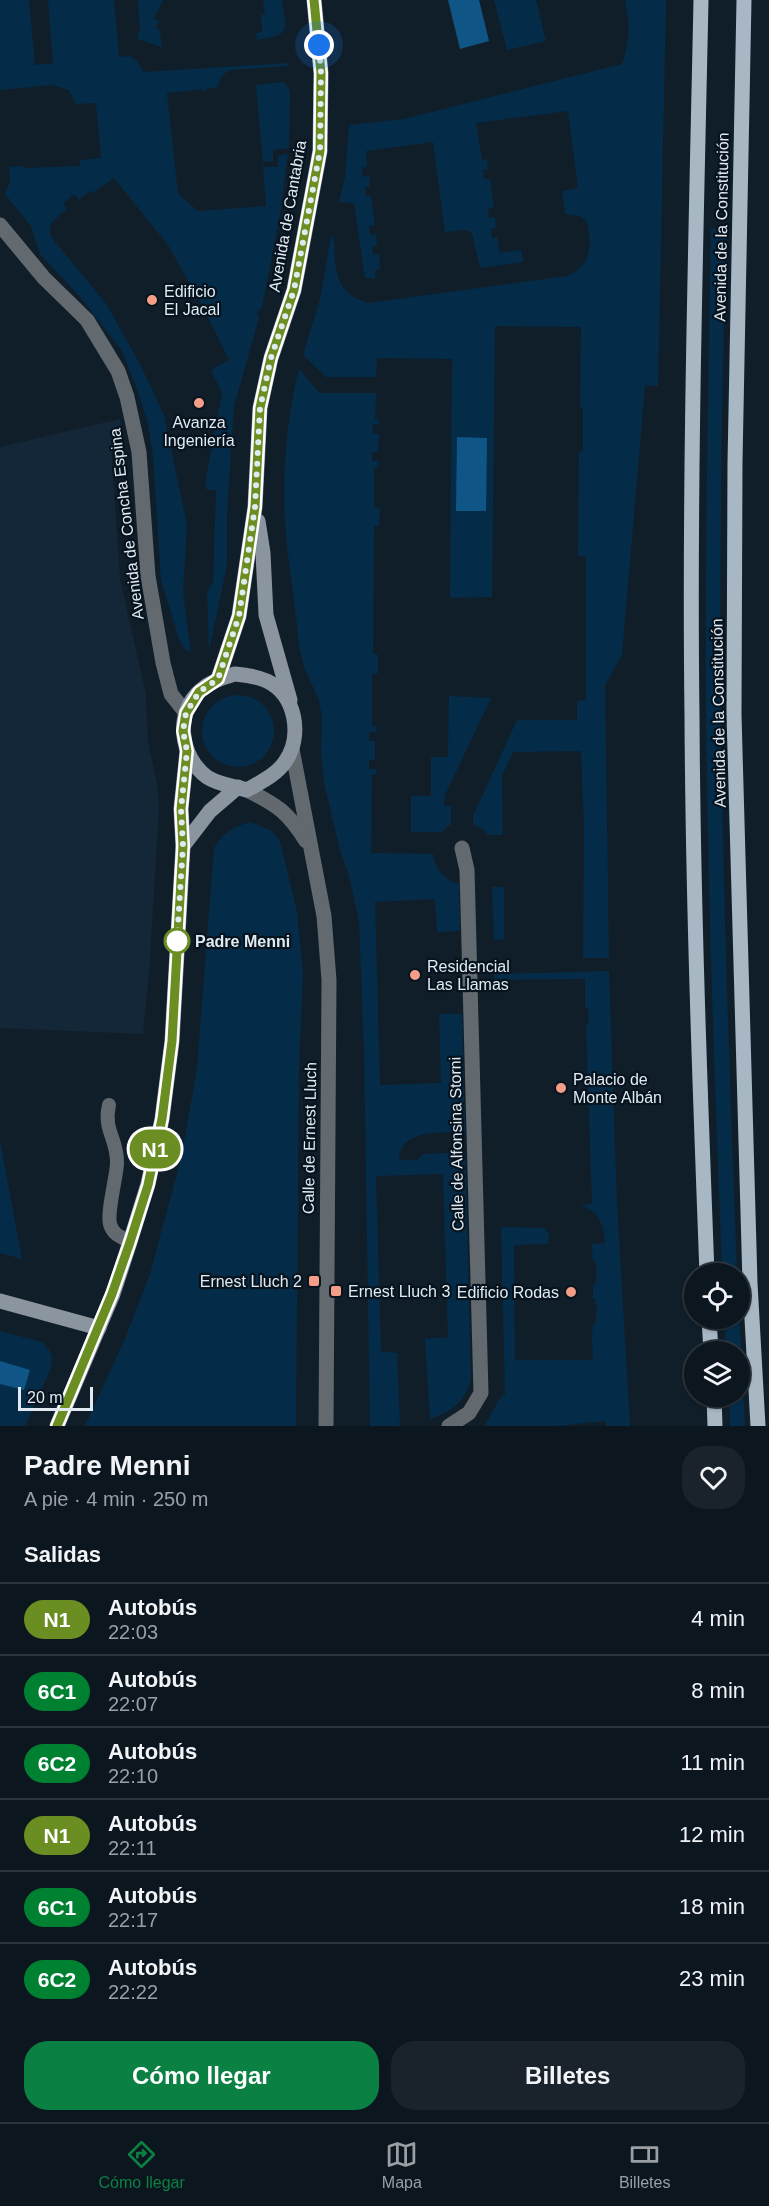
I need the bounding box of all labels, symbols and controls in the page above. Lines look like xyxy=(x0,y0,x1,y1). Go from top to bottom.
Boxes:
your location xyxy=(304,30,334,60)
street label: Avenida de la Constitución xyxy=(711,132,732,322)
street label: Avenida de Cantabria xyxy=(266,139,309,293)
place label: Edificio El Jacal xyxy=(164,283,220,318)
marker: Edificio El Jacal xyxy=(145,293,159,307)
marker: Avanza Ingeniería xyxy=(192,396,206,410)
place label: Avanza Ingeniería xyxy=(163,414,235,449)
street label: Avenida de Concha Espina xyxy=(106,427,147,621)
street label: Avenida de la Constitución xyxy=(708,618,729,808)
marker: Padre Menni xyxy=(164,928,190,954)
place label: Padre Menni xyxy=(195,933,290,950)
place label: Residencial Las Llamas xyxy=(427,958,510,993)
marker: Residencial Las Llamas xyxy=(408,968,422,982)
street label: Calle de Alfonsina Storni xyxy=(446,1057,467,1231)
street label: Calle de Ernest Lluch xyxy=(300,1062,319,1214)
place label: Palacio de Monte Albán xyxy=(573,1071,662,1106)
marker: Palacio de Monte Albán xyxy=(554,1081,568,1095)
line badge: N1 xyxy=(128,1130,182,1168)
text: N1 xyxy=(142,1138,168,1161)
map controls xyxy=(684,1263,750,1407)
button: locate xyxy=(684,1263,750,1329)
place label: Ernest Lluch 2 xyxy=(200,1273,302,1290)
marker: Ernest Lluch 2 xyxy=(307,1274,321,1288)
place label: Ernest Lluch 3 xyxy=(348,1283,450,1300)
marker: Ernest Lluch 3 xyxy=(329,1284,343,1298)
place label: Edificio Rodas xyxy=(457,1284,559,1301)
marker: Edificio Rodas xyxy=(564,1285,578,1299)
button: layers xyxy=(684,1341,750,1407)
scale bar xyxy=(18,1384,93,1412)
text: 20 m xyxy=(27,1389,63,1406)
button: heart xyxy=(682,1446,745,1509)
text: Padre Menni xyxy=(24,1450,190,1481)
text: A pie · 4 min · 250 m xyxy=(24,1488,209,1510)
text: Salidas xyxy=(24,1542,101,1567)
text: Autobús xyxy=(108,1595,197,1620)
text: 4 min xyxy=(691,1606,745,1631)
text: N1 xyxy=(44,1608,70,1631)
text: 22:03 xyxy=(108,1621,158,1643)
text: Autobús xyxy=(108,1667,197,1692)
text: 8 min xyxy=(691,1678,745,1703)
text: 6C1 xyxy=(38,1680,76,1703)
text: 22:07 xyxy=(108,1693,158,1715)
text: Autobús xyxy=(108,1739,197,1764)
text: 11 min xyxy=(681,1750,745,1775)
text: 6C2 xyxy=(38,1752,76,1775)
text: 22:10 xyxy=(108,1765,158,1787)
text: Autobús xyxy=(108,1811,197,1836)
text: 12 min xyxy=(679,1822,745,1847)
text: N1 xyxy=(44,1824,70,1847)
text: 22:11 xyxy=(108,1837,157,1859)
text: Autobús xyxy=(108,1883,197,1908)
text: 18 min xyxy=(679,1894,745,1919)
text: 6C1 xyxy=(38,1896,76,1919)
text: 22:17 xyxy=(108,1909,158,1931)
text: Autobús xyxy=(108,1955,197,1980)
text: 23 min xyxy=(679,1966,745,1991)
text: 6C2 xyxy=(38,1968,76,1991)
text: 22:22 xyxy=(108,1981,158,2003)
button: Cómo llegar xyxy=(24,2041,379,2110)
button: Billetes xyxy=(391,2041,745,2110)
tab: Cómo llegar xyxy=(99,2138,185,2192)
tab: Mapa xyxy=(382,2138,422,2192)
tab: Billetes xyxy=(619,2138,670,2192)

